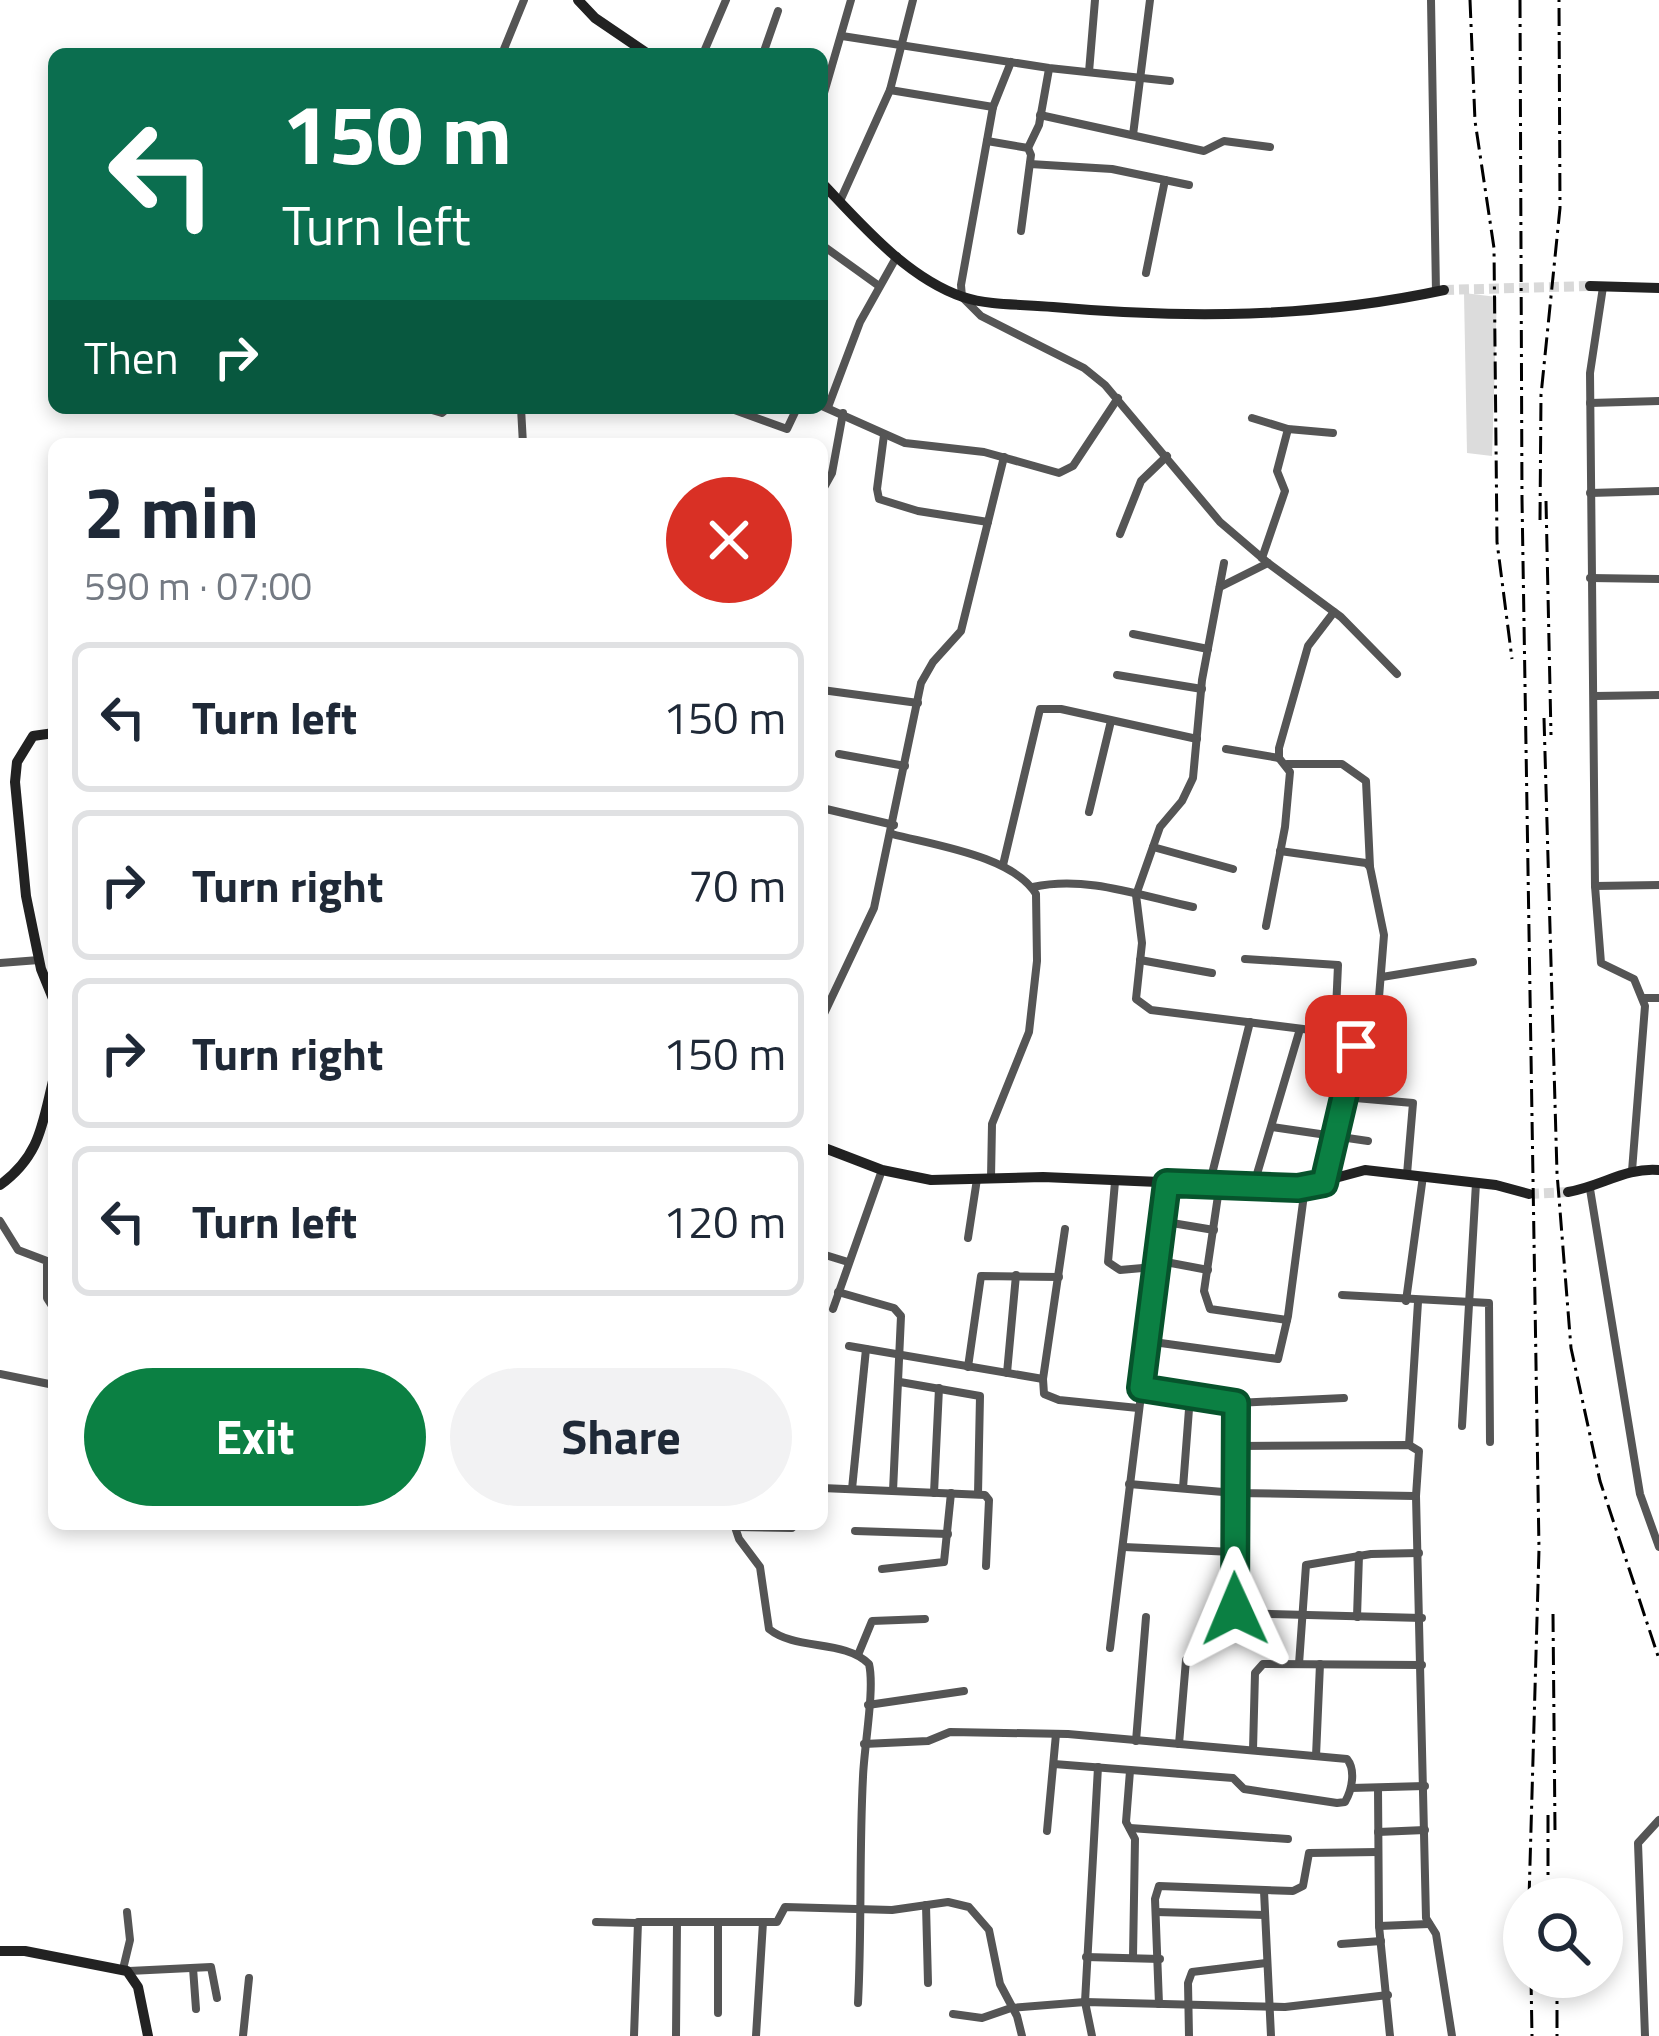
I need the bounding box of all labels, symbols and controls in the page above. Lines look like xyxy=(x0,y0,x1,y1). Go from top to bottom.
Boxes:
text: 150 m xyxy=(282,69,512,197)
icon: left xyxy=(84,96,240,252)
text: Turn left xyxy=(282,184,471,266)
text: Then xyxy=(84,323,179,391)
icon: right xyxy=(203,324,269,390)
text: 2 min xyxy=(84,456,259,566)
button: close xyxy=(666,477,792,603)
text: 590 m · 07:00 xyxy=(84,556,312,615)
text: Turn left xyxy=(192,683,357,751)
text: 150 m xyxy=(663,683,786,751)
icon: left xyxy=(90,684,156,750)
text: Turn right xyxy=(192,851,383,919)
text: 70 m xyxy=(688,851,786,919)
icon: right xyxy=(90,852,156,918)
pin xyxy=(1305,995,1407,1097)
icon: arrive xyxy=(1323,1013,1389,1079)
text: Turn right xyxy=(192,1019,383,1087)
text: 150 m xyxy=(663,1019,786,1087)
icon: right xyxy=(90,1020,156,1086)
text: Turn left xyxy=(192,1187,357,1255)
text: 120 m xyxy=(663,1187,786,1255)
icon: left xyxy=(90,1188,156,1254)
button: Exit xyxy=(84,1368,426,1506)
button: Share xyxy=(450,1368,792,1506)
position arrow xyxy=(1172,1546,1298,1672)
map controls xyxy=(1503,1878,1623,1998)
button: search xyxy=(1503,1878,1623,1998)

